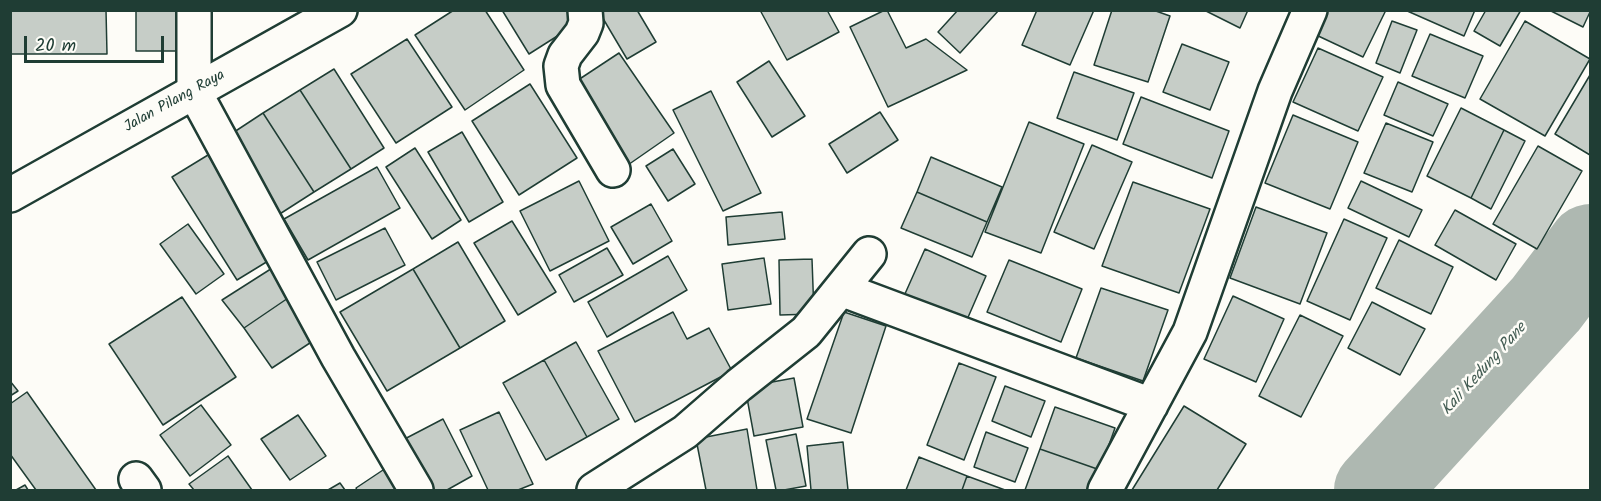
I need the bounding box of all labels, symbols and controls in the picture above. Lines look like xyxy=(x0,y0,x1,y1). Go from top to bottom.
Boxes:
scale bar xyxy=(27,24,166,62)
text: 20 m xyxy=(35,32,76,61)
street label: Jalan Pilang Raya xyxy=(122,67,228,137)
water label: Kali Kedung Pane xyxy=(1438,320,1532,420)

